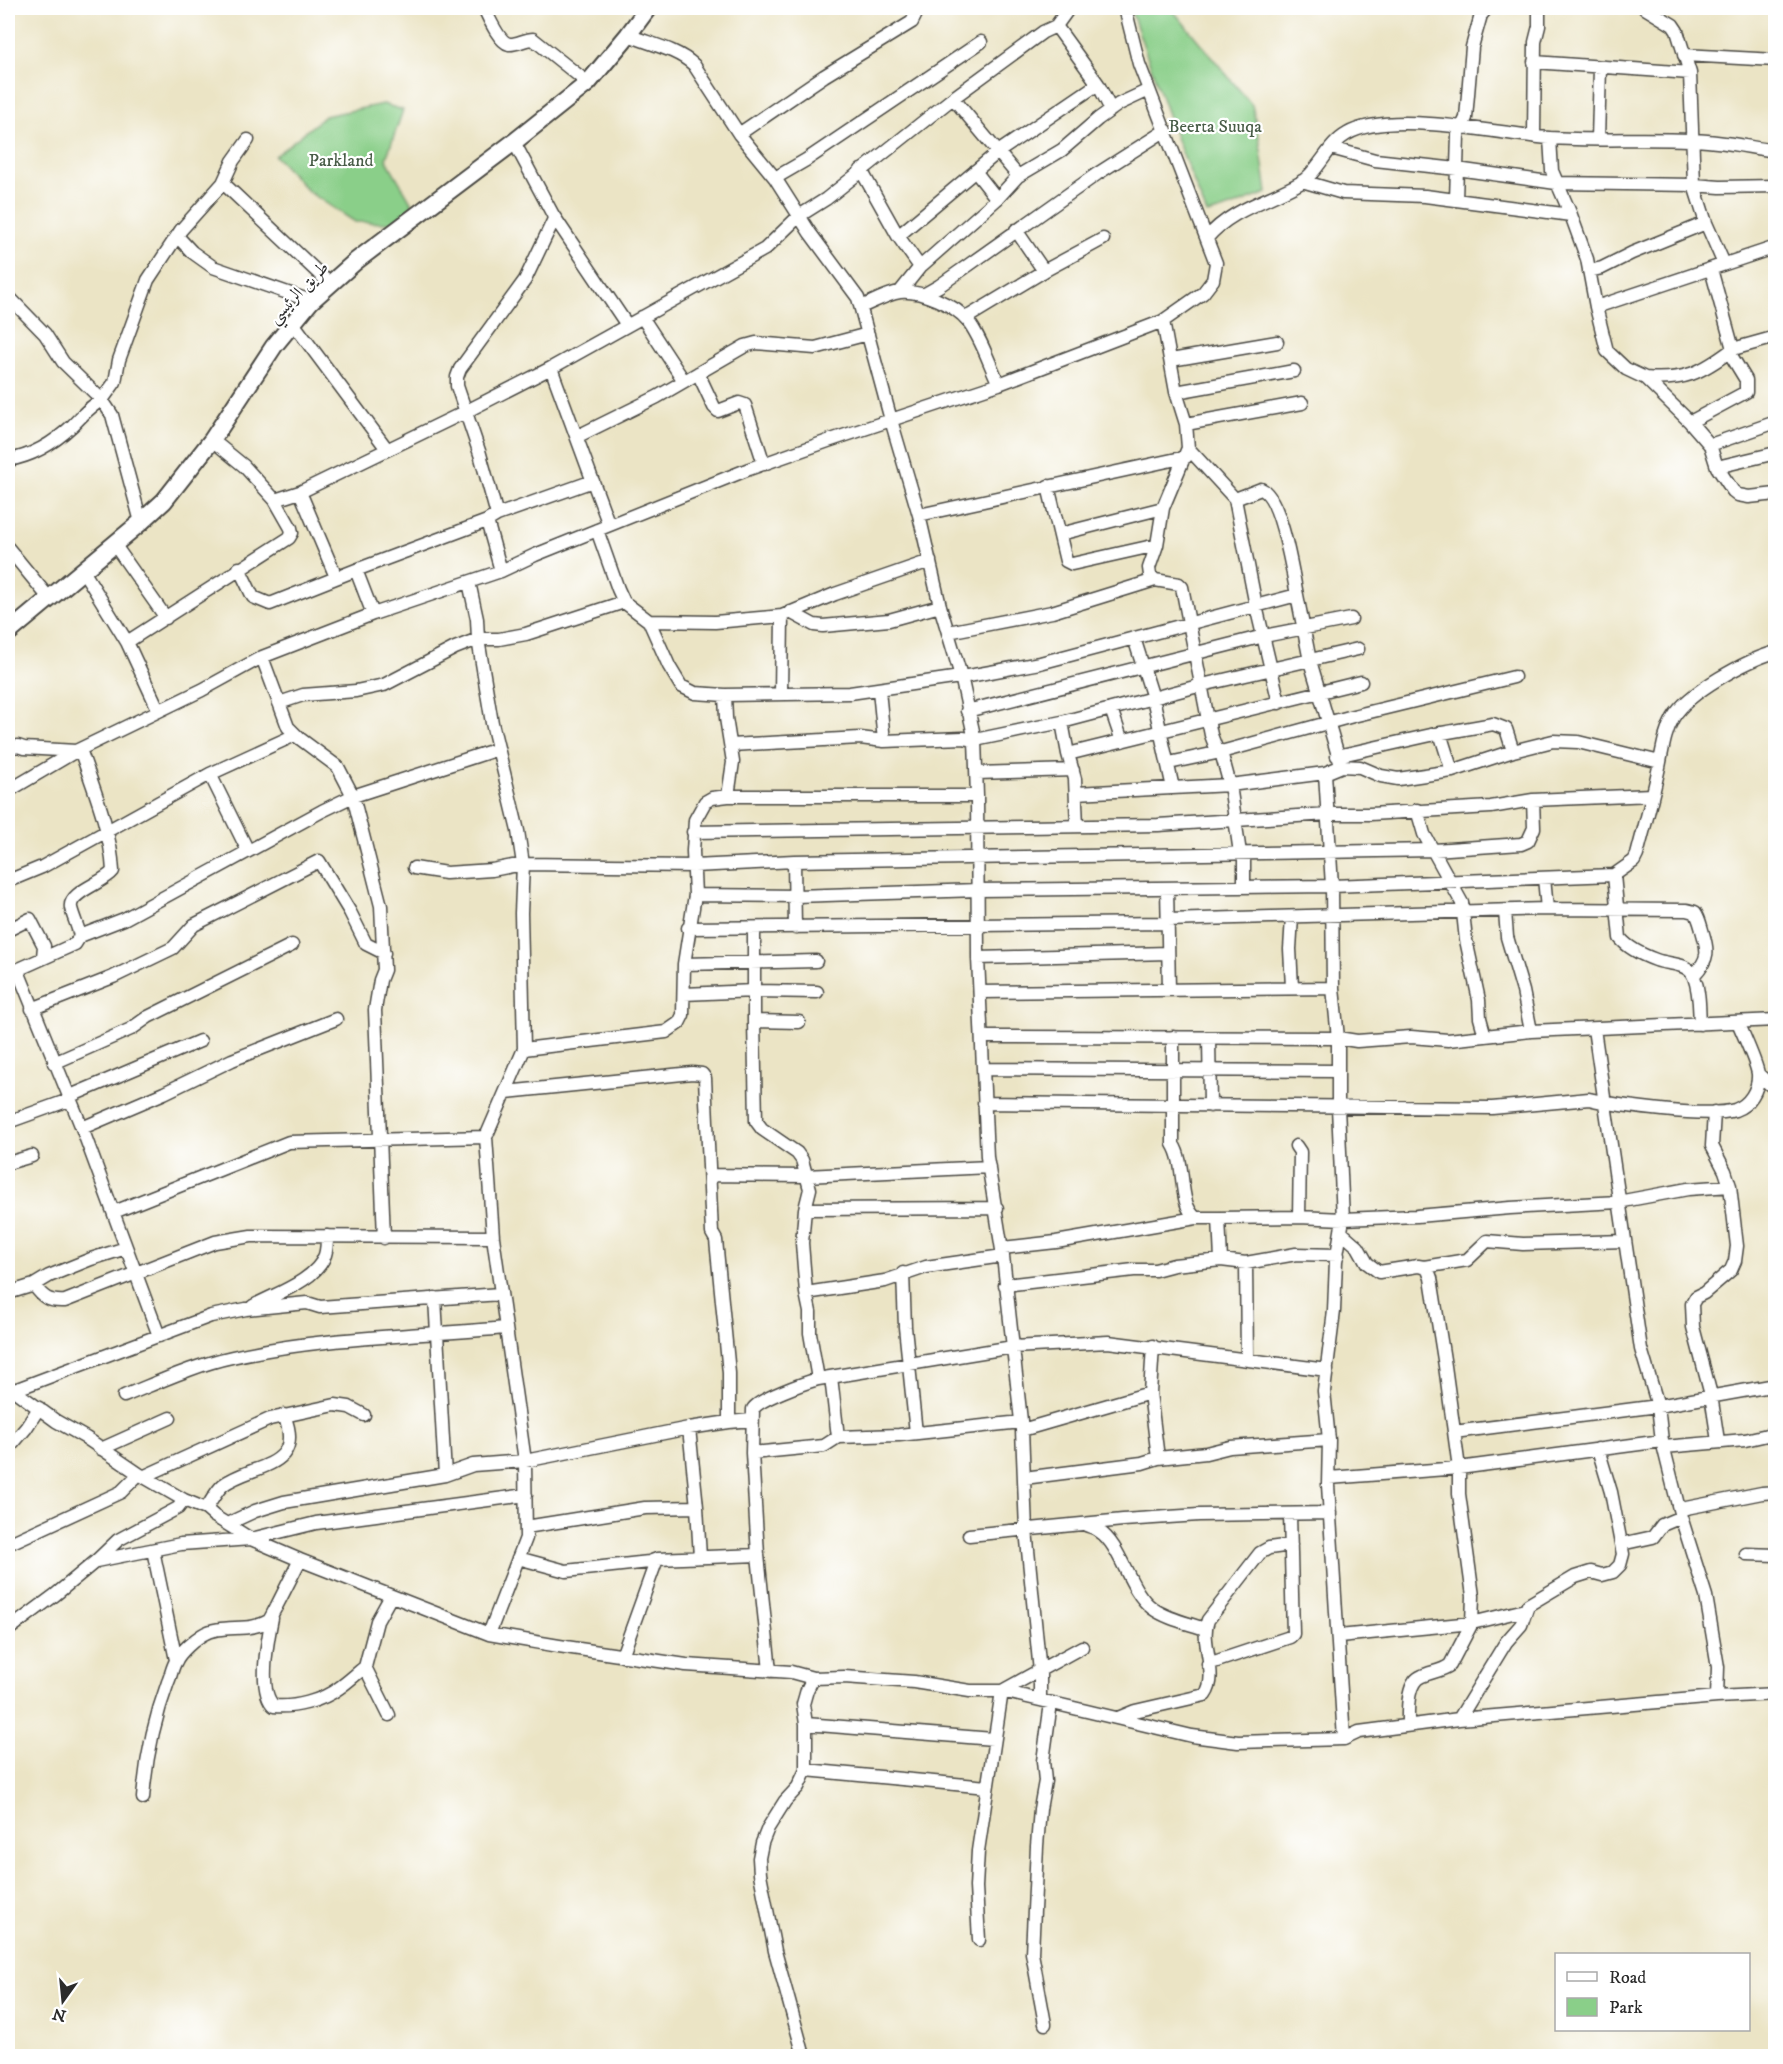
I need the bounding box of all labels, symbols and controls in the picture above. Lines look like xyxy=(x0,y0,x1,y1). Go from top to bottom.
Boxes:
park label: Beerta Suuqa xyxy=(1168,116,1262,138)
park label: Parkland xyxy=(308,150,374,172)
street label: طريق الرئيسي xyxy=(264,257,338,332)
legend xyxy=(1555,1953,1750,2031)
text: Road xyxy=(1609,1967,1646,1989)
north arrow xyxy=(33,1971,93,2031)
text: Park xyxy=(1609,1997,1643,2019)
text: N xyxy=(50,2003,68,2026)

